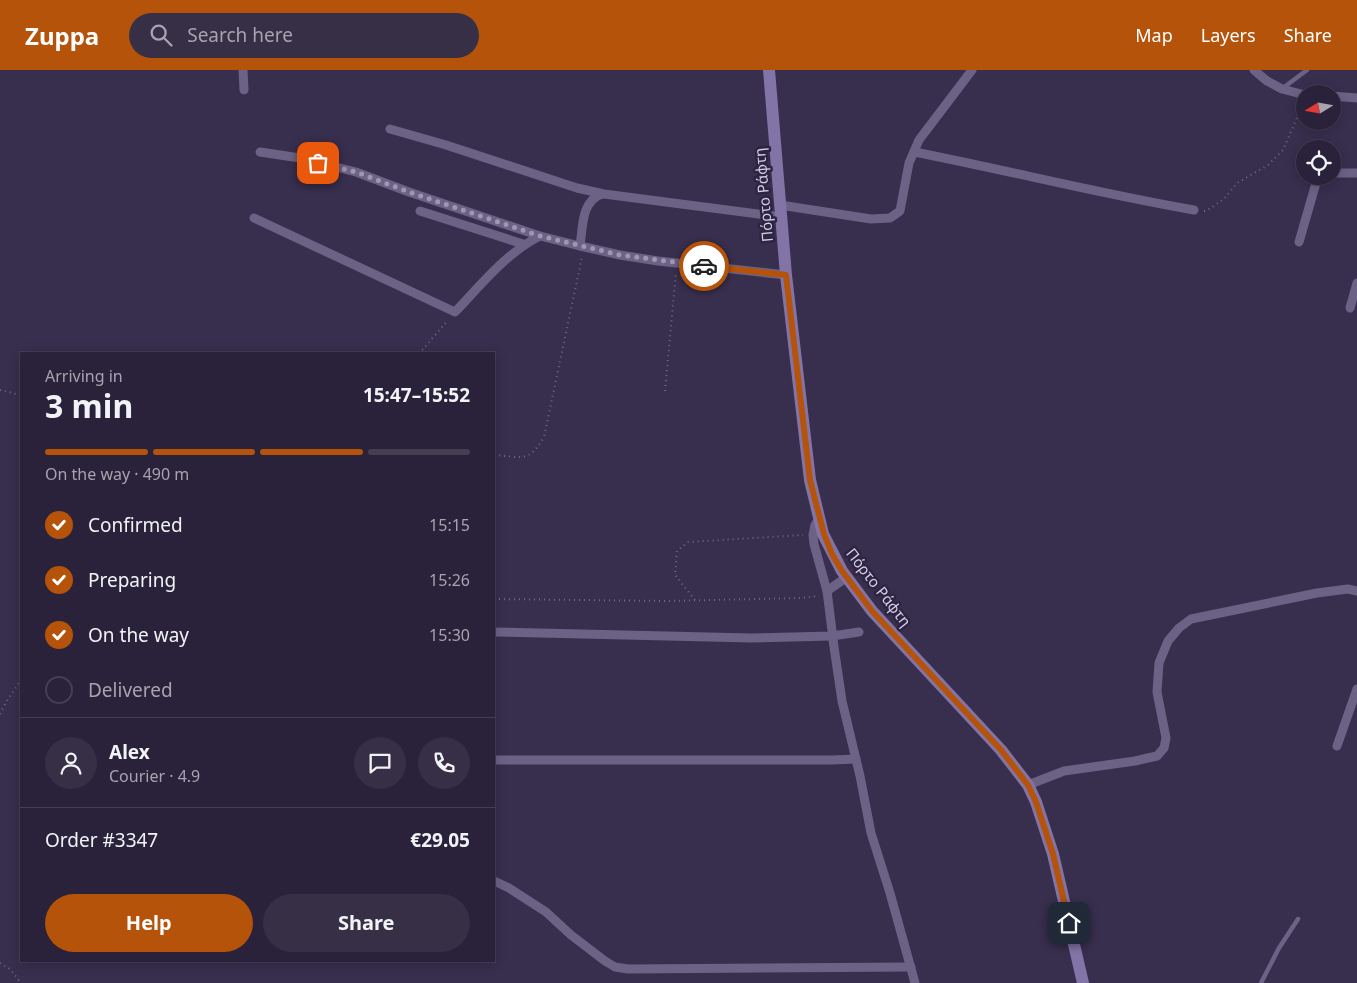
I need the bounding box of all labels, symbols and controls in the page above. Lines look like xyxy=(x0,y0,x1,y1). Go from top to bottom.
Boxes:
search box xyxy=(129,13,479,58)
text: Zuppa xyxy=(25,19,99,52)
icon: search xyxy=(147,21,175,49)
text: Search here xyxy=(187,22,293,48)
text: Map xyxy=(1135,23,1173,47)
text: Layers xyxy=(1201,23,1256,47)
text: Share xyxy=(1284,23,1332,47)
north arrow xyxy=(1296,85,1341,130)
map controls xyxy=(1296,85,1341,185)
button: locate xyxy=(1296,140,1341,185)
pin xyxy=(297,142,339,184)
street label: Πόρτο Ράφτη xyxy=(749,147,777,243)
icon: bag xyxy=(304,149,332,177)
courier xyxy=(679,241,729,291)
icon: car xyxy=(690,252,718,280)
text: Arriving in xyxy=(45,365,123,387)
text: 15:47–15:52 xyxy=(363,382,470,408)
text: 3 min xyxy=(45,384,133,427)
text: On the way · 490 m xyxy=(45,463,189,485)
icon: check xyxy=(45,511,73,539)
text: Confirmed xyxy=(88,512,183,538)
text: 15:15 xyxy=(429,514,470,536)
street label: Πόρτο Ράφτη xyxy=(842,544,916,630)
icon: check xyxy=(45,566,73,594)
text: Preparing xyxy=(88,567,176,593)
text: 15:26 xyxy=(429,569,470,591)
icon: check xyxy=(45,621,73,649)
text: On the way xyxy=(88,622,189,648)
text: 15:30 xyxy=(429,624,470,646)
text: Delivered xyxy=(88,677,173,703)
button: person xyxy=(45,737,97,789)
button: chat xyxy=(354,737,406,789)
button: phone xyxy=(418,737,470,789)
text: Alex xyxy=(109,739,150,765)
text: Courier · 4.9 xyxy=(109,765,200,787)
text: Order #3347 xyxy=(45,827,158,853)
text: €29.05 xyxy=(410,827,470,853)
button: Help xyxy=(45,894,253,952)
button: Share xyxy=(263,894,470,952)
pin xyxy=(1048,902,1090,944)
icon: home xyxy=(1055,909,1083,937)

